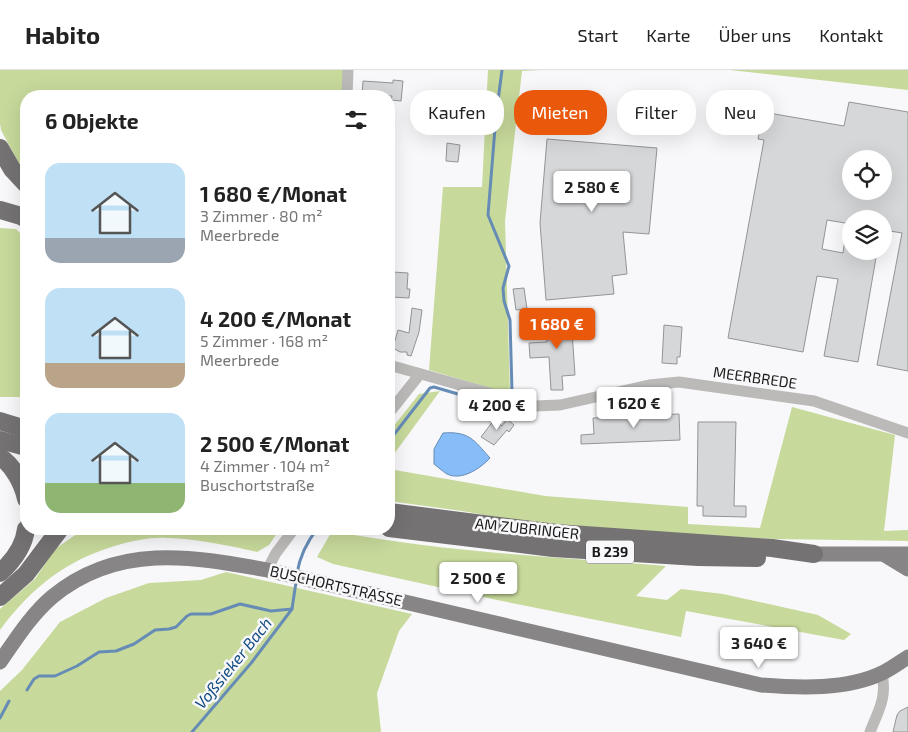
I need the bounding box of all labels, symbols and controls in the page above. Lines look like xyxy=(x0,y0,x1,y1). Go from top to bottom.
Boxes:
text: Habito xyxy=(25,20,100,49)
text: Start xyxy=(577,24,618,46)
text: Karte xyxy=(646,24,691,46)
text: Über uns xyxy=(719,24,791,46)
text: Kontakt xyxy=(819,24,883,46)
chip: Kaufen xyxy=(410,90,504,135)
chip: Mieten xyxy=(514,90,607,135)
chip: Filter xyxy=(617,90,696,135)
chip: Neu xyxy=(706,90,774,135)
icon: filters xyxy=(342,106,370,134)
text: 6 Objekte xyxy=(45,108,139,133)
map controls xyxy=(842,150,892,260)
button: locate xyxy=(842,150,892,200)
pin: 2 580 € xyxy=(546,170,638,213)
text: 2 580 € xyxy=(564,177,620,196)
text: 1 680 €/Monat xyxy=(200,181,347,206)
icon: home xyxy=(85,183,145,243)
text: 3 Zimmer · 80 m² xyxy=(200,206,323,225)
button: layers xyxy=(842,210,892,260)
text: Meerbrede xyxy=(200,225,279,244)
text: 4 200 €/Monat xyxy=(200,306,351,331)
icon: home xyxy=(85,308,145,368)
pin: 1 680 € xyxy=(511,308,603,350)
text: 1 680 € xyxy=(530,314,584,333)
text: 5 Zimmer · 168 m² xyxy=(200,331,328,350)
text: Meerbrede xyxy=(200,350,279,369)
street label: MEERBREDE xyxy=(712,362,798,392)
pin: 1 620 € xyxy=(588,386,680,429)
pin: 4 200 € xyxy=(451,388,543,431)
text: 1 620 € xyxy=(608,393,660,412)
text: 4 200 € xyxy=(469,395,525,414)
text: 2 500 €/Monat xyxy=(200,431,349,456)
icon: home xyxy=(85,433,145,493)
text: 4 Zimmer · 104 m² xyxy=(200,456,330,475)
text: Buschortstraße xyxy=(200,475,315,494)
street label: AM ZUBRINGER xyxy=(474,514,580,542)
road number: B 239 xyxy=(586,541,634,564)
street label: BUSCHORTSTRASSE xyxy=(268,561,404,609)
pin: 2 500 € xyxy=(432,562,524,604)
text: 2 500 € xyxy=(450,568,506,587)
water label: Voßsieker Bach xyxy=(190,613,275,712)
pin: 3 640 € xyxy=(713,626,805,669)
text: 3 640 € xyxy=(731,633,787,652)

